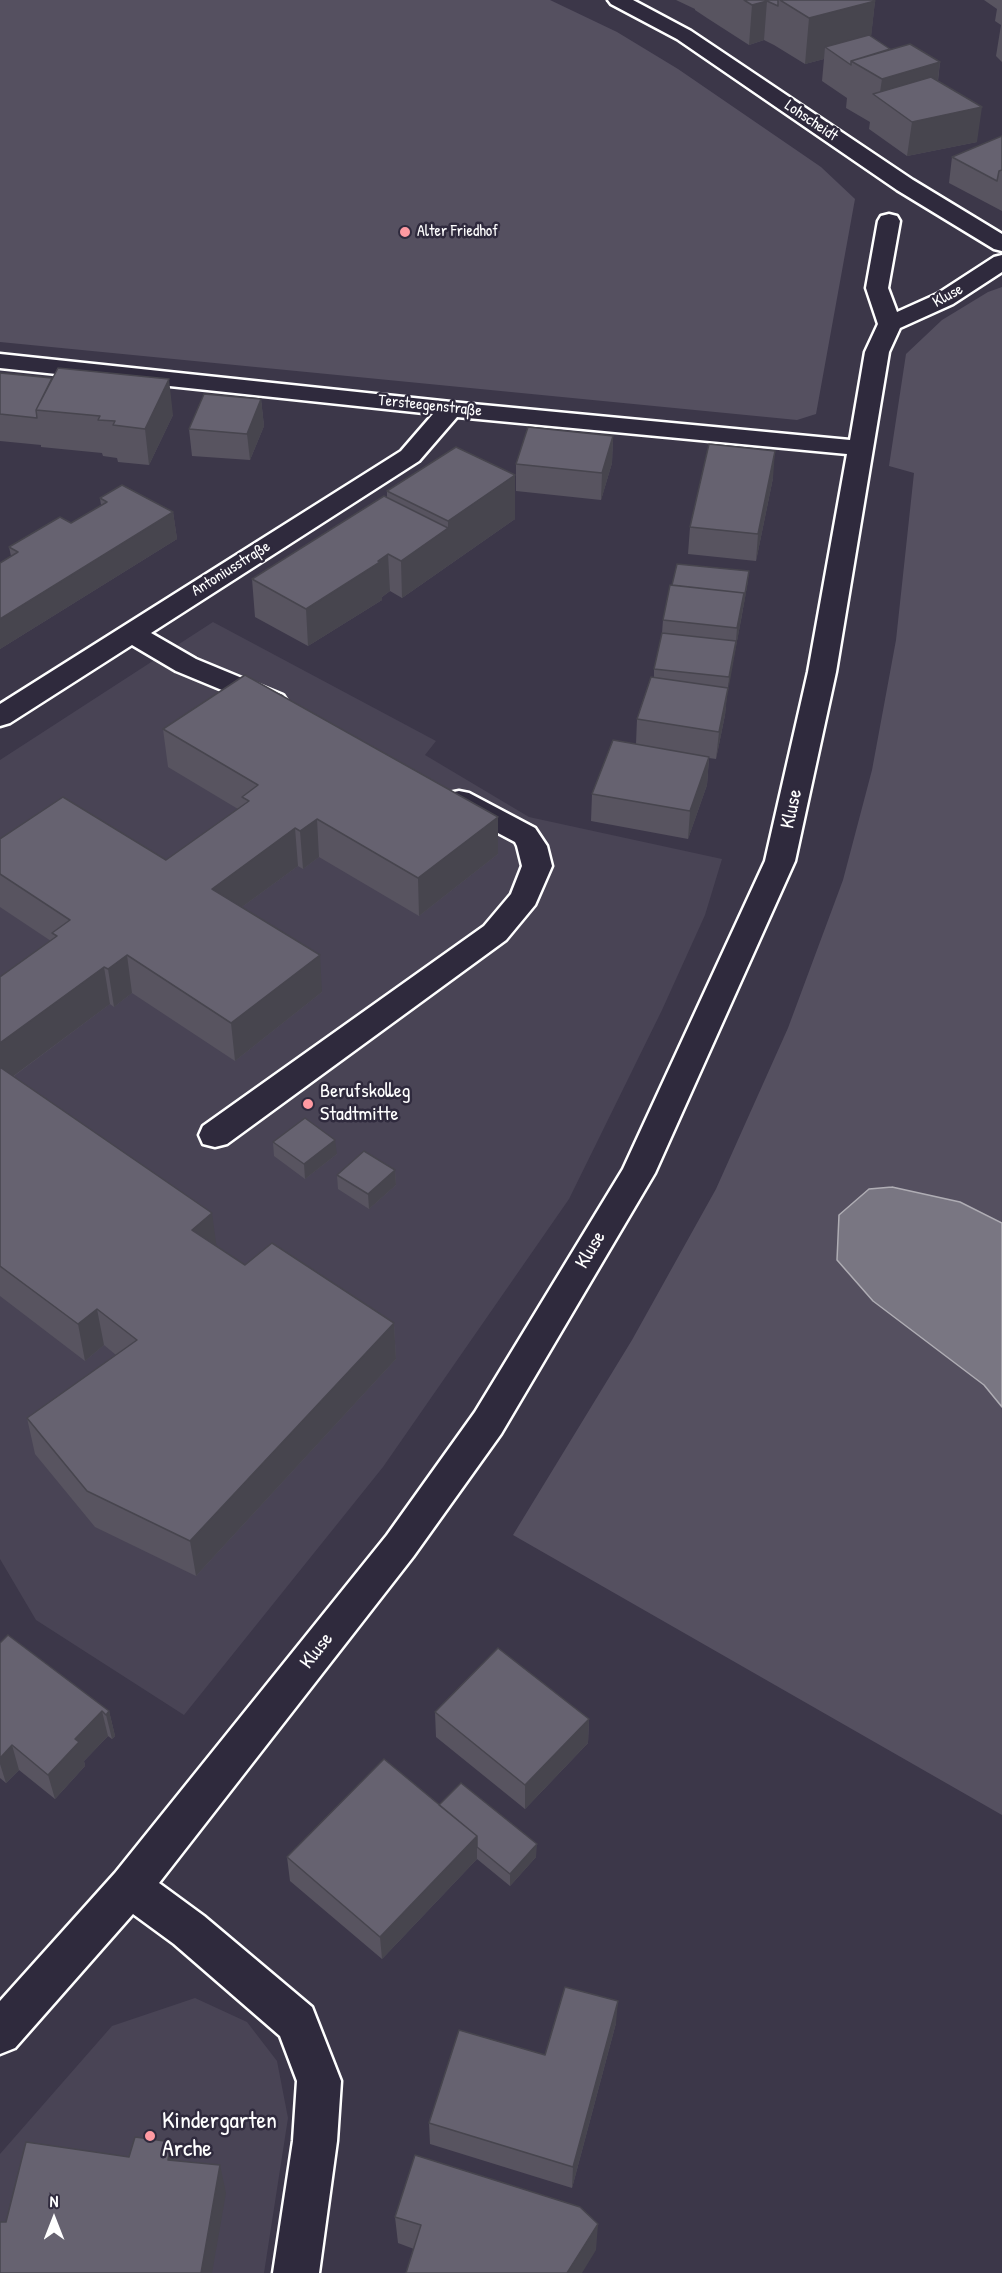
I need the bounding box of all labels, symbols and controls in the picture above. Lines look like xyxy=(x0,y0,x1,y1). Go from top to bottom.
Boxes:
street label: Lohscheidt xyxy=(781,96,841,146)
place label: Alter Friedhof xyxy=(417,222,498,242)
marker: Alter Friedhof xyxy=(398,225,412,239)
street label: Kluse xyxy=(930,280,966,312)
street label: Tersteegenstraße xyxy=(377,391,483,421)
street label: Antoniusstraße xyxy=(188,537,274,601)
street label: Kluse xyxy=(776,787,808,831)
place label: Berufskolleg Stadtmitte xyxy=(320,1080,411,1127)
marker: Berufskolleg Stadtmitte xyxy=(301,1097,315,1111)
street label: Kluse xyxy=(571,1227,611,1273)
street label: Kluse xyxy=(295,1628,339,1674)
place label: Kindergarten Arche xyxy=(162,2108,277,2164)
marker: Kindergarten Arche xyxy=(143,2129,157,2143)
north arrow xyxy=(24,2189,84,2249)
text: N xyxy=(50,2190,58,2212)

